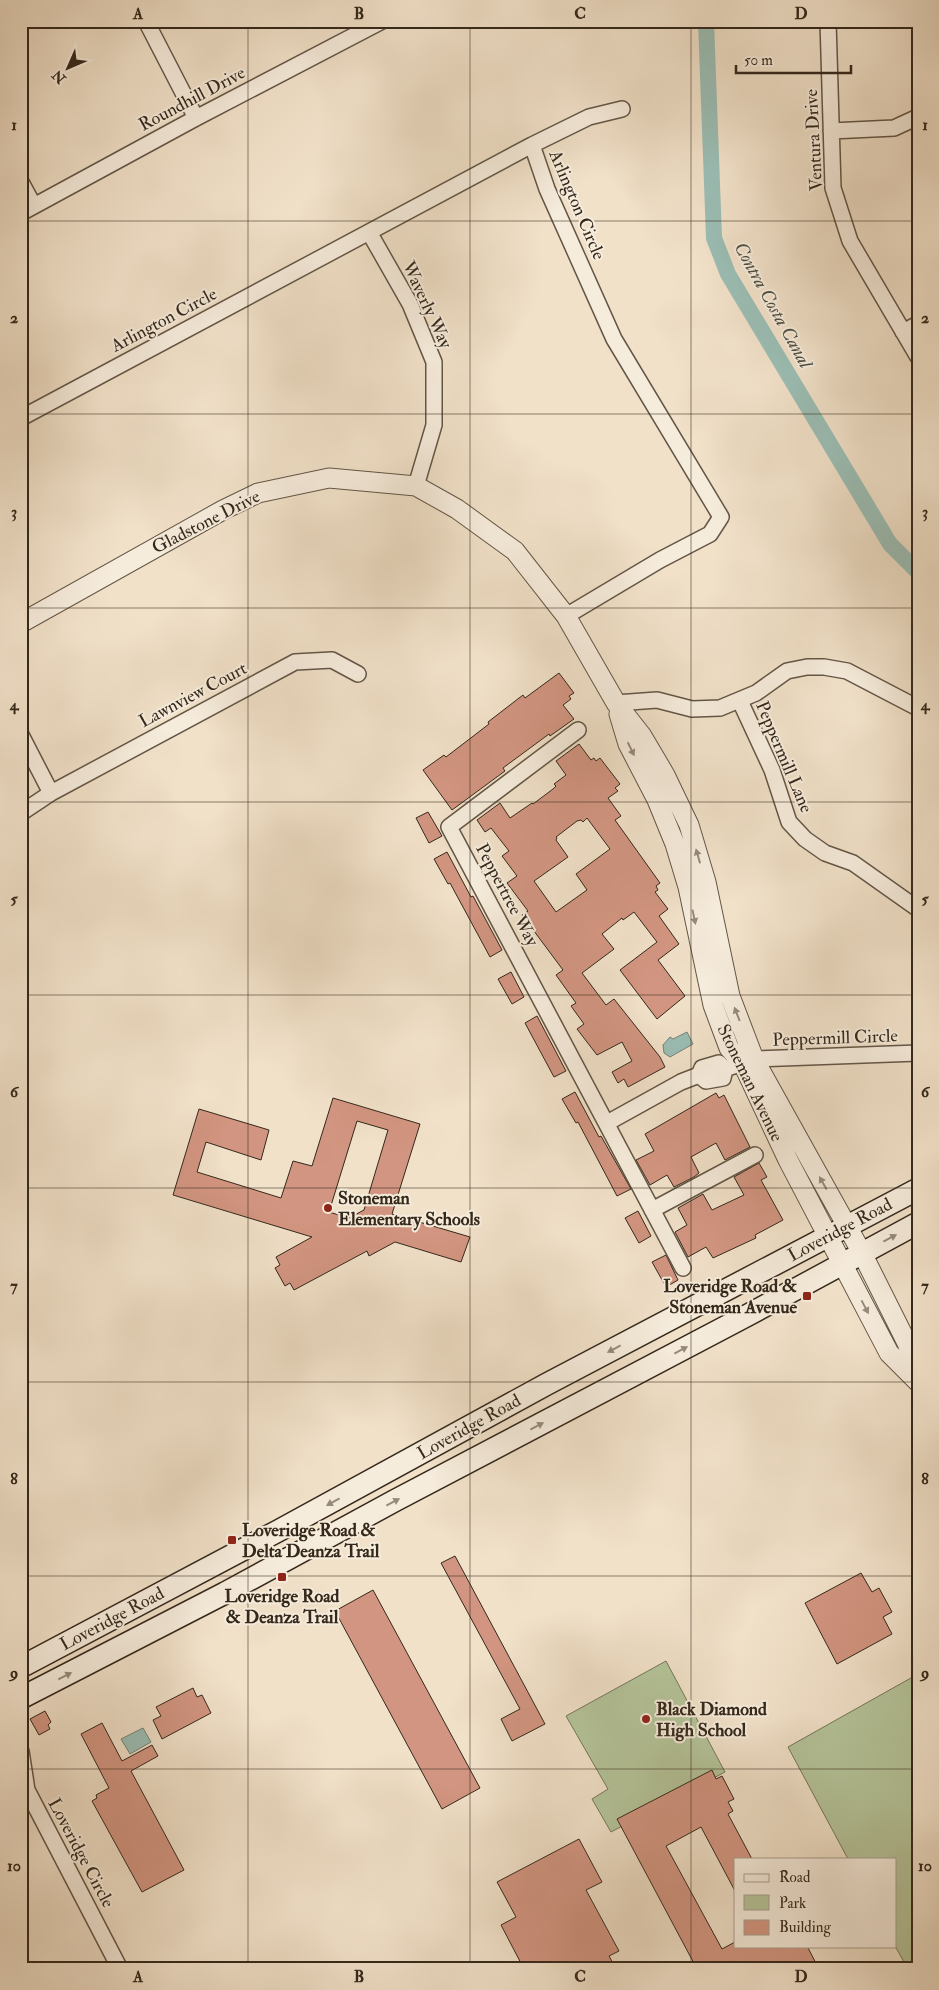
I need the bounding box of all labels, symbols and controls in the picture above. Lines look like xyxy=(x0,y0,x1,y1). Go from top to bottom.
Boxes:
text: A xyxy=(132,4,144,24)
text: B xyxy=(354,4,364,24)
text: C xyxy=(574,4,586,24)
text: D xyxy=(794,4,808,24)
north arrow xyxy=(42,42,92,92)
scale bar xyxy=(736,42,852,74)
text: 50 m xyxy=(744,51,773,70)
street label: Roundhill Drive xyxy=(135,61,250,137)
text: N xyxy=(48,66,70,88)
street label: Ventura Drive xyxy=(800,88,828,192)
text: 1 xyxy=(11,115,17,135)
text: 1 xyxy=(922,115,928,135)
street label: Arlington Circle xyxy=(543,146,611,264)
water label: Contra Costa Canal xyxy=(728,238,818,374)
street label: Waverly Way xyxy=(396,257,458,353)
street label: Arlington Circle xyxy=(106,282,221,358)
text: 2 xyxy=(10,308,18,328)
text: 2 xyxy=(921,308,929,328)
street label: Gladstone Drive xyxy=(148,485,264,559)
text: 3 xyxy=(11,502,17,522)
text: 3 xyxy=(922,502,928,522)
street label: Lawnview Court xyxy=(135,657,251,733)
text: 4 xyxy=(9,695,20,715)
text: 4 xyxy=(920,695,931,715)
street label: Peppermill Lane xyxy=(750,698,818,817)
one-way arrow xyxy=(627,742,635,757)
street label: Peppertree Way xyxy=(470,840,544,951)
one-way arrow xyxy=(694,849,702,864)
text: 5 xyxy=(10,889,18,909)
text: 5 xyxy=(921,889,929,909)
one-way arrow xyxy=(691,910,699,926)
one-way arrow xyxy=(733,1006,741,1021)
street label: Stoneman Avenue xyxy=(712,1021,789,1146)
street label: Peppermill Circle xyxy=(772,1024,899,1052)
text: 6 xyxy=(10,1082,20,1102)
text: 6 xyxy=(921,1082,931,1102)
one-way arrow xyxy=(819,1176,828,1190)
place label: Stoneman Elementary Schools xyxy=(338,1187,480,1231)
street label: Loveridge Road xyxy=(784,1193,896,1267)
marker: Stoneman Elementary Schools xyxy=(322,1202,334,1214)
one-way arrow xyxy=(883,1234,897,1242)
place label: Loveridge Road & Stoneman Avenue xyxy=(663,1275,797,1319)
text: 7 xyxy=(10,1276,18,1296)
text: 7 xyxy=(921,1276,929,1296)
marker: Loveridge Road & Stoneman Avenue xyxy=(801,1290,813,1302)
one-way arrow xyxy=(861,1300,869,1315)
one-way arrow xyxy=(607,1345,622,1353)
one-way arrow xyxy=(674,1346,688,1354)
street label: Loveridge Road xyxy=(413,1389,525,1465)
one-way arrow xyxy=(530,1422,544,1430)
text: 8 xyxy=(10,1469,18,1489)
text: 8 xyxy=(921,1469,929,1489)
one-way arrow xyxy=(326,1497,340,1506)
one-way arrow xyxy=(386,1497,400,1506)
place label: Loveridge Road & Delta Deanza Trail xyxy=(242,1519,380,1563)
marker: Loveridge Road & Delta Deanza Trail xyxy=(226,1534,238,1546)
marker: Loveridge Road & Deanza Trail xyxy=(276,1571,288,1583)
street label: Loveridge Road xyxy=(56,1582,168,1656)
place label: Loveridge Road & Deanza Trail xyxy=(225,1585,340,1629)
text: 9 xyxy=(8,1663,18,1683)
text: 9 xyxy=(919,1663,929,1683)
one-way arrow xyxy=(57,1672,72,1680)
place label: Black Diamond High School xyxy=(656,1698,767,1742)
marker: Black Diamond High School xyxy=(640,1713,652,1725)
street label: Loveridge Circle xyxy=(42,1794,120,1912)
text: 10 xyxy=(7,1856,21,1876)
text: 10 xyxy=(918,1856,932,1876)
legend xyxy=(734,1858,896,1948)
text: Road xyxy=(779,1868,811,1887)
text: Park xyxy=(779,1894,806,1913)
text: Building xyxy=(779,1918,831,1937)
text: A xyxy=(132,1967,144,1987)
text: B xyxy=(354,1967,364,1987)
text: C xyxy=(574,1967,586,1987)
text: D xyxy=(794,1967,808,1987)

